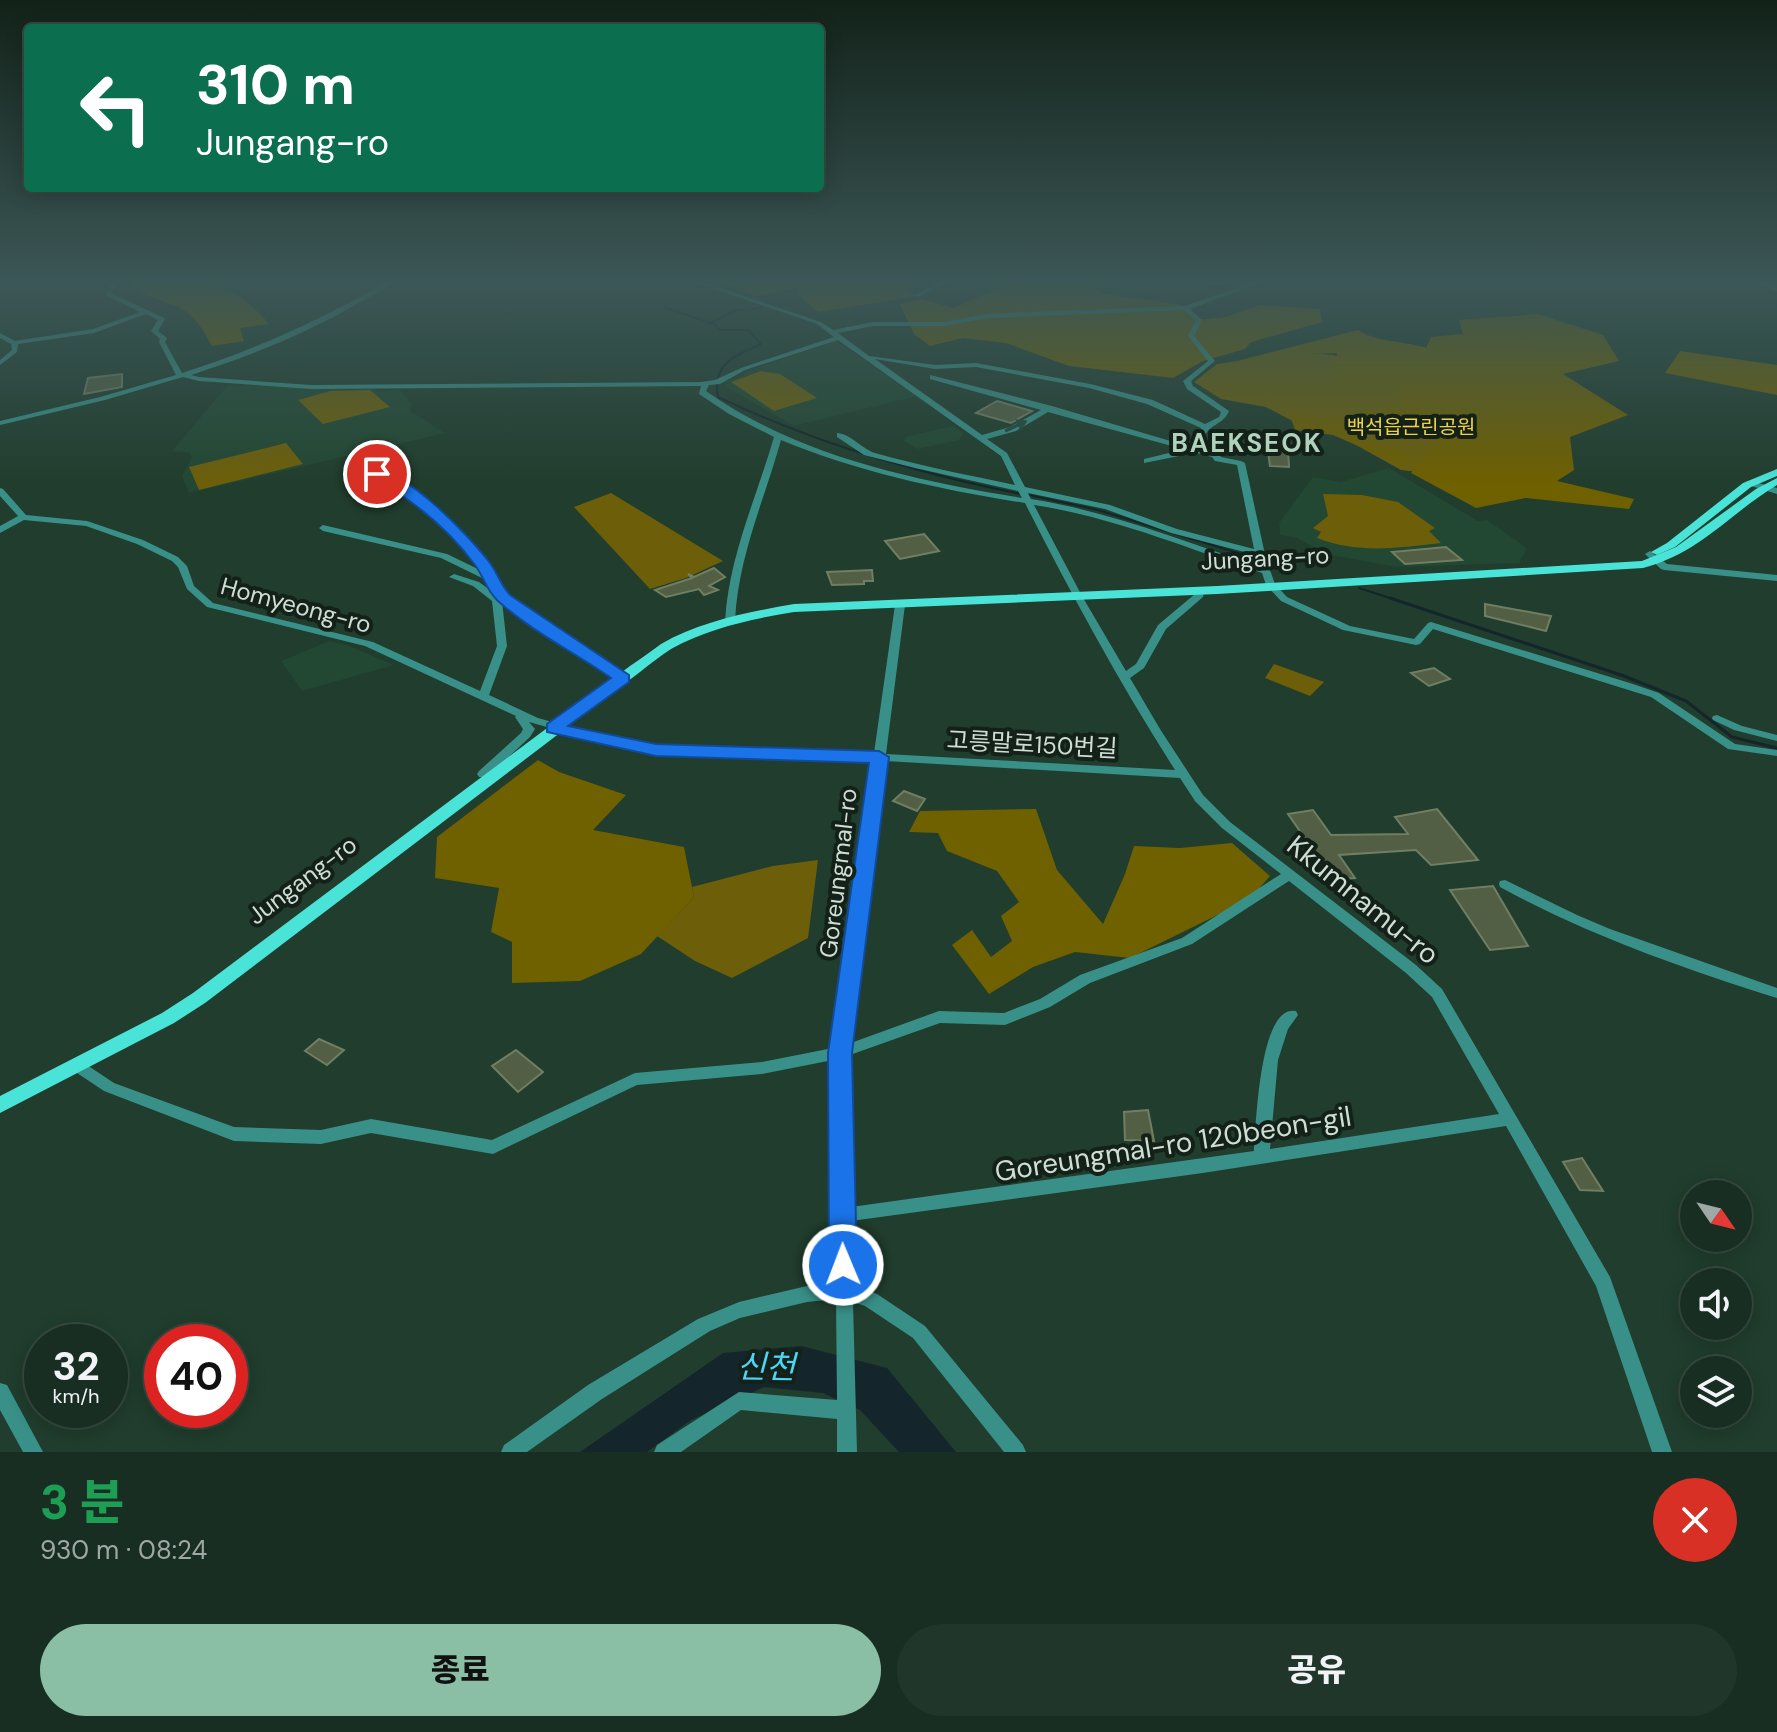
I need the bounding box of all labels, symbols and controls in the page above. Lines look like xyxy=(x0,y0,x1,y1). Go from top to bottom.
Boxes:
text: 310 m xyxy=(196,48,355,121)
icon: left xyxy=(64,56,168,160)
text: Jungang-ro xyxy=(196,119,389,166)
park label: 백석읍근린공원 xyxy=(1347,414,1475,440)
one-way arrow xyxy=(1005,419,1028,433)
district label: BAEKSEOK xyxy=(1171,426,1323,460)
pin xyxy=(343,440,411,508)
icon: arrive xyxy=(355,452,399,496)
street label: Jungang-ro xyxy=(1200,539,1330,577)
street label: Homyeong-ro xyxy=(217,570,375,640)
street label: 고릉말로150번길 xyxy=(946,724,1118,764)
street label: Goreungmal-ro xyxy=(812,786,864,960)
street label: Kkumnamu-ro xyxy=(1279,827,1447,973)
street label: Jungang-ro xyxy=(241,829,363,931)
street label: Goreungmal-ro 120beon-gil xyxy=(992,1098,1354,1190)
north arrow xyxy=(1680,1180,1752,1252)
map controls xyxy=(1680,1180,1752,1428)
position arrow xyxy=(801,1223,885,1307)
button: sound xyxy=(1680,1268,1752,1340)
speed limit sign: 40 xyxy=(144,1324,248,1428)
text: 32 xyxy=(52,1340,100,1392)
water label: 신천 xyxy=(736,1345,799,1389)
button: layers xyxy=(1680,1356,1752,1428)
text: km/h xyxy=(52,1383,100,1409)
text: 3 분 xyxy=(40,1471,124,1534)
button: close xyxy=(1653,1478,1737,1562)
text: 930 m · 08:24 xyxy=(40,1533,207,1567)
button: 종료 xyxy=(40,1624,881,1716)
button: 공유 xyxy=(897,1624,1737,1716)

